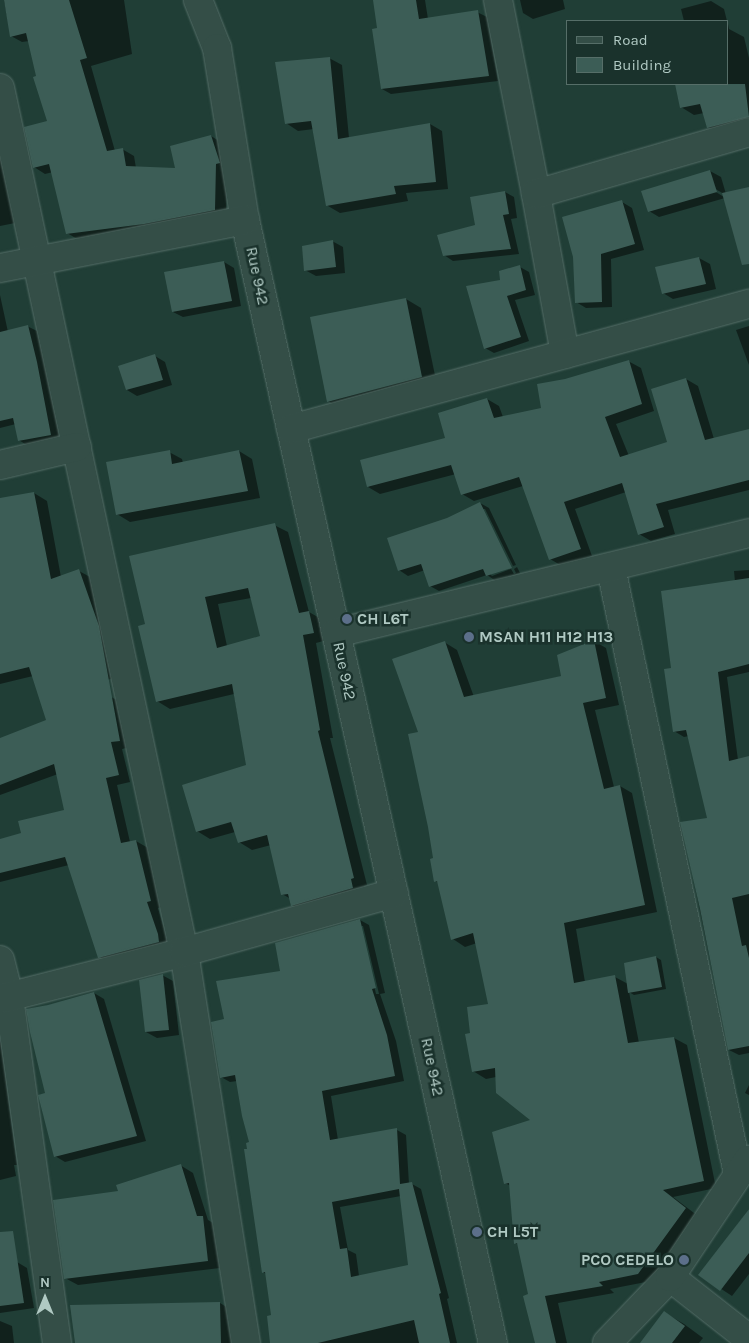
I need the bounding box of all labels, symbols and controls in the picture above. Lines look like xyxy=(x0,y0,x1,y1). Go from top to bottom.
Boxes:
legend xyxy=(566,20,729,85)
text: Road xyxy=(613,31,648,49)
text: Building xyxy=(613,56,671,74)
street label: Rue 942 xyxy=(241,245,273,307)
place label: CH L6T xyxy=(357,609,409,629)
marker: CH L6T xyxy=(341,613,353,625)
place label: MSAN H11 H12 H13 xyxy=(479,627,613,647)
marker: MSAN H11 H12 H13 xyxy=(463,631,475,643)
street label: Rue 942 xyxy=(328,640,360,702)
street label: Rue 942 xyxy=(416,1036,448,1098)
place label: CH L5T xyxy=(487,1222,538,1242)
marker: CH L5T xyxy=(471,1226,483,1238)
place label: PCO CEDELO xyxy=(581,1250,674,1270)
marker: PCO CEDELO xyxy=(678,1254,690,1266)
north arrow xyxy=(20,1273,70,1323)
text: N xyxy=(40,1274,50,1291)

